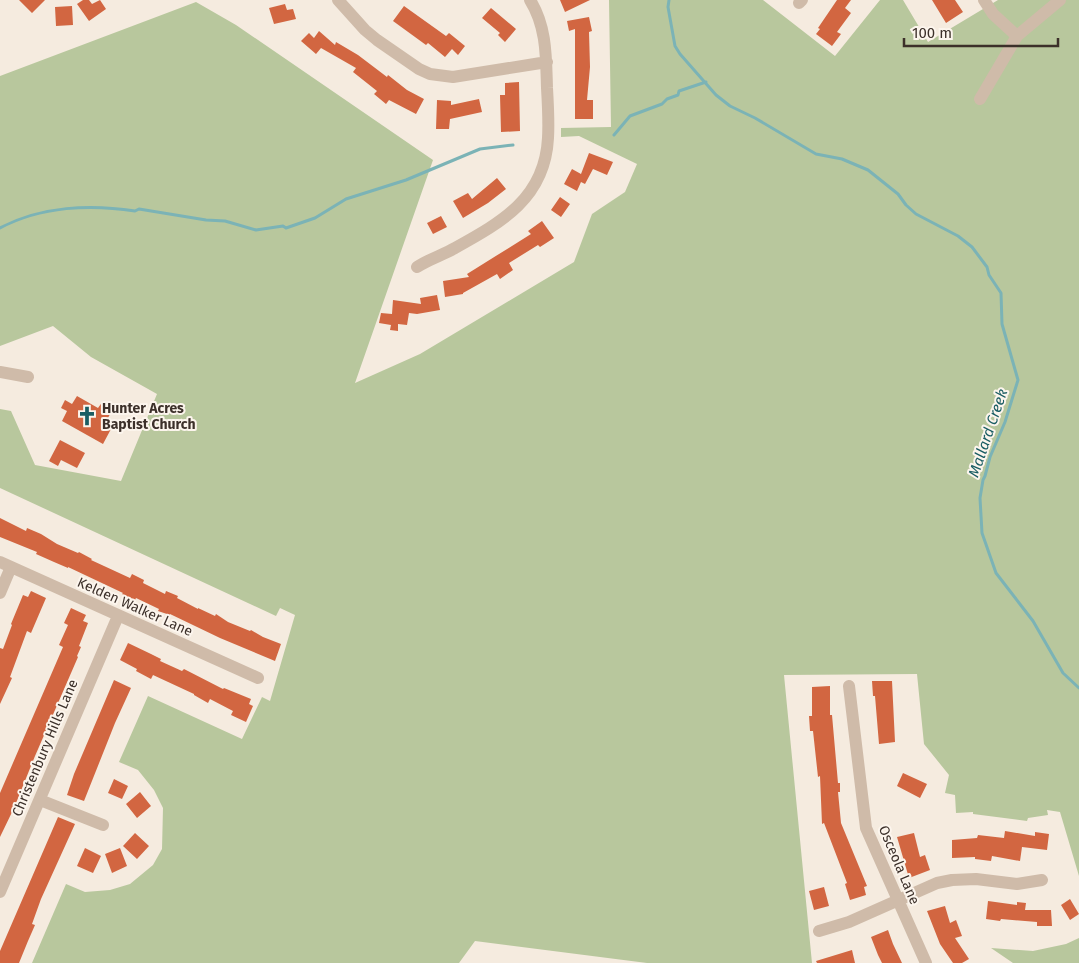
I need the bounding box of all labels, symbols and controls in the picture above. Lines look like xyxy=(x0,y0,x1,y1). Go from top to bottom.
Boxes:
scale bar xyxy=(904,15,1058,47)
text: 100 m xyxy=(912,24,952,42)
water label: Mallard Creek xyxy=(964,387,1012,479)
place label: Hunter Acres Baptist Church xyxy=(102,400,195,433)
church icon: Hunter Acres Baptist Church xyxy=(76,405,98,427)
street label: Kelden Walker Lane xyxy=(75,574,195,640)
street label: Christenbury Hills Lane xyxy=(8,677,82,819)
street label: Osceola Lane xyxy=(875,823,923,907)

